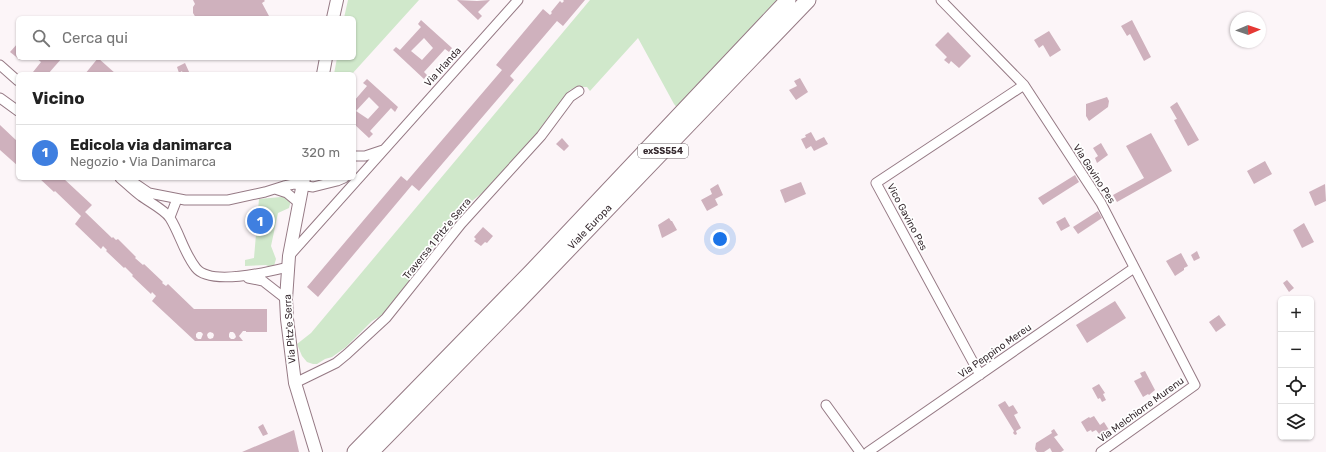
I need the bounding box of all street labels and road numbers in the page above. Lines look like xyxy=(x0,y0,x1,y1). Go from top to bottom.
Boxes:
street label: Via Irlanda xyxy=(422,45,464,89)
street label: Via Gavino Pes xyxy=(1070,142,1118,206)
road number: exSS554 xyxy=(638,144,688,158)
street label: Vico Gavino Pes xyxy=(884,181,930,253)
street label: Traversa 1 Pitz'e Serra xyxy=(400,196,474,282)
street label: Viale Europa xyxy=(566,202,614,252)
street label: Via Pitz'e Serra xyxy=(282,294,298,364)
street label: Via Peppino Mereu xyxy=(956,321,1034,381)
street label: Via Melchiorre Murenu xyxy=(1096,375,1186,445)

